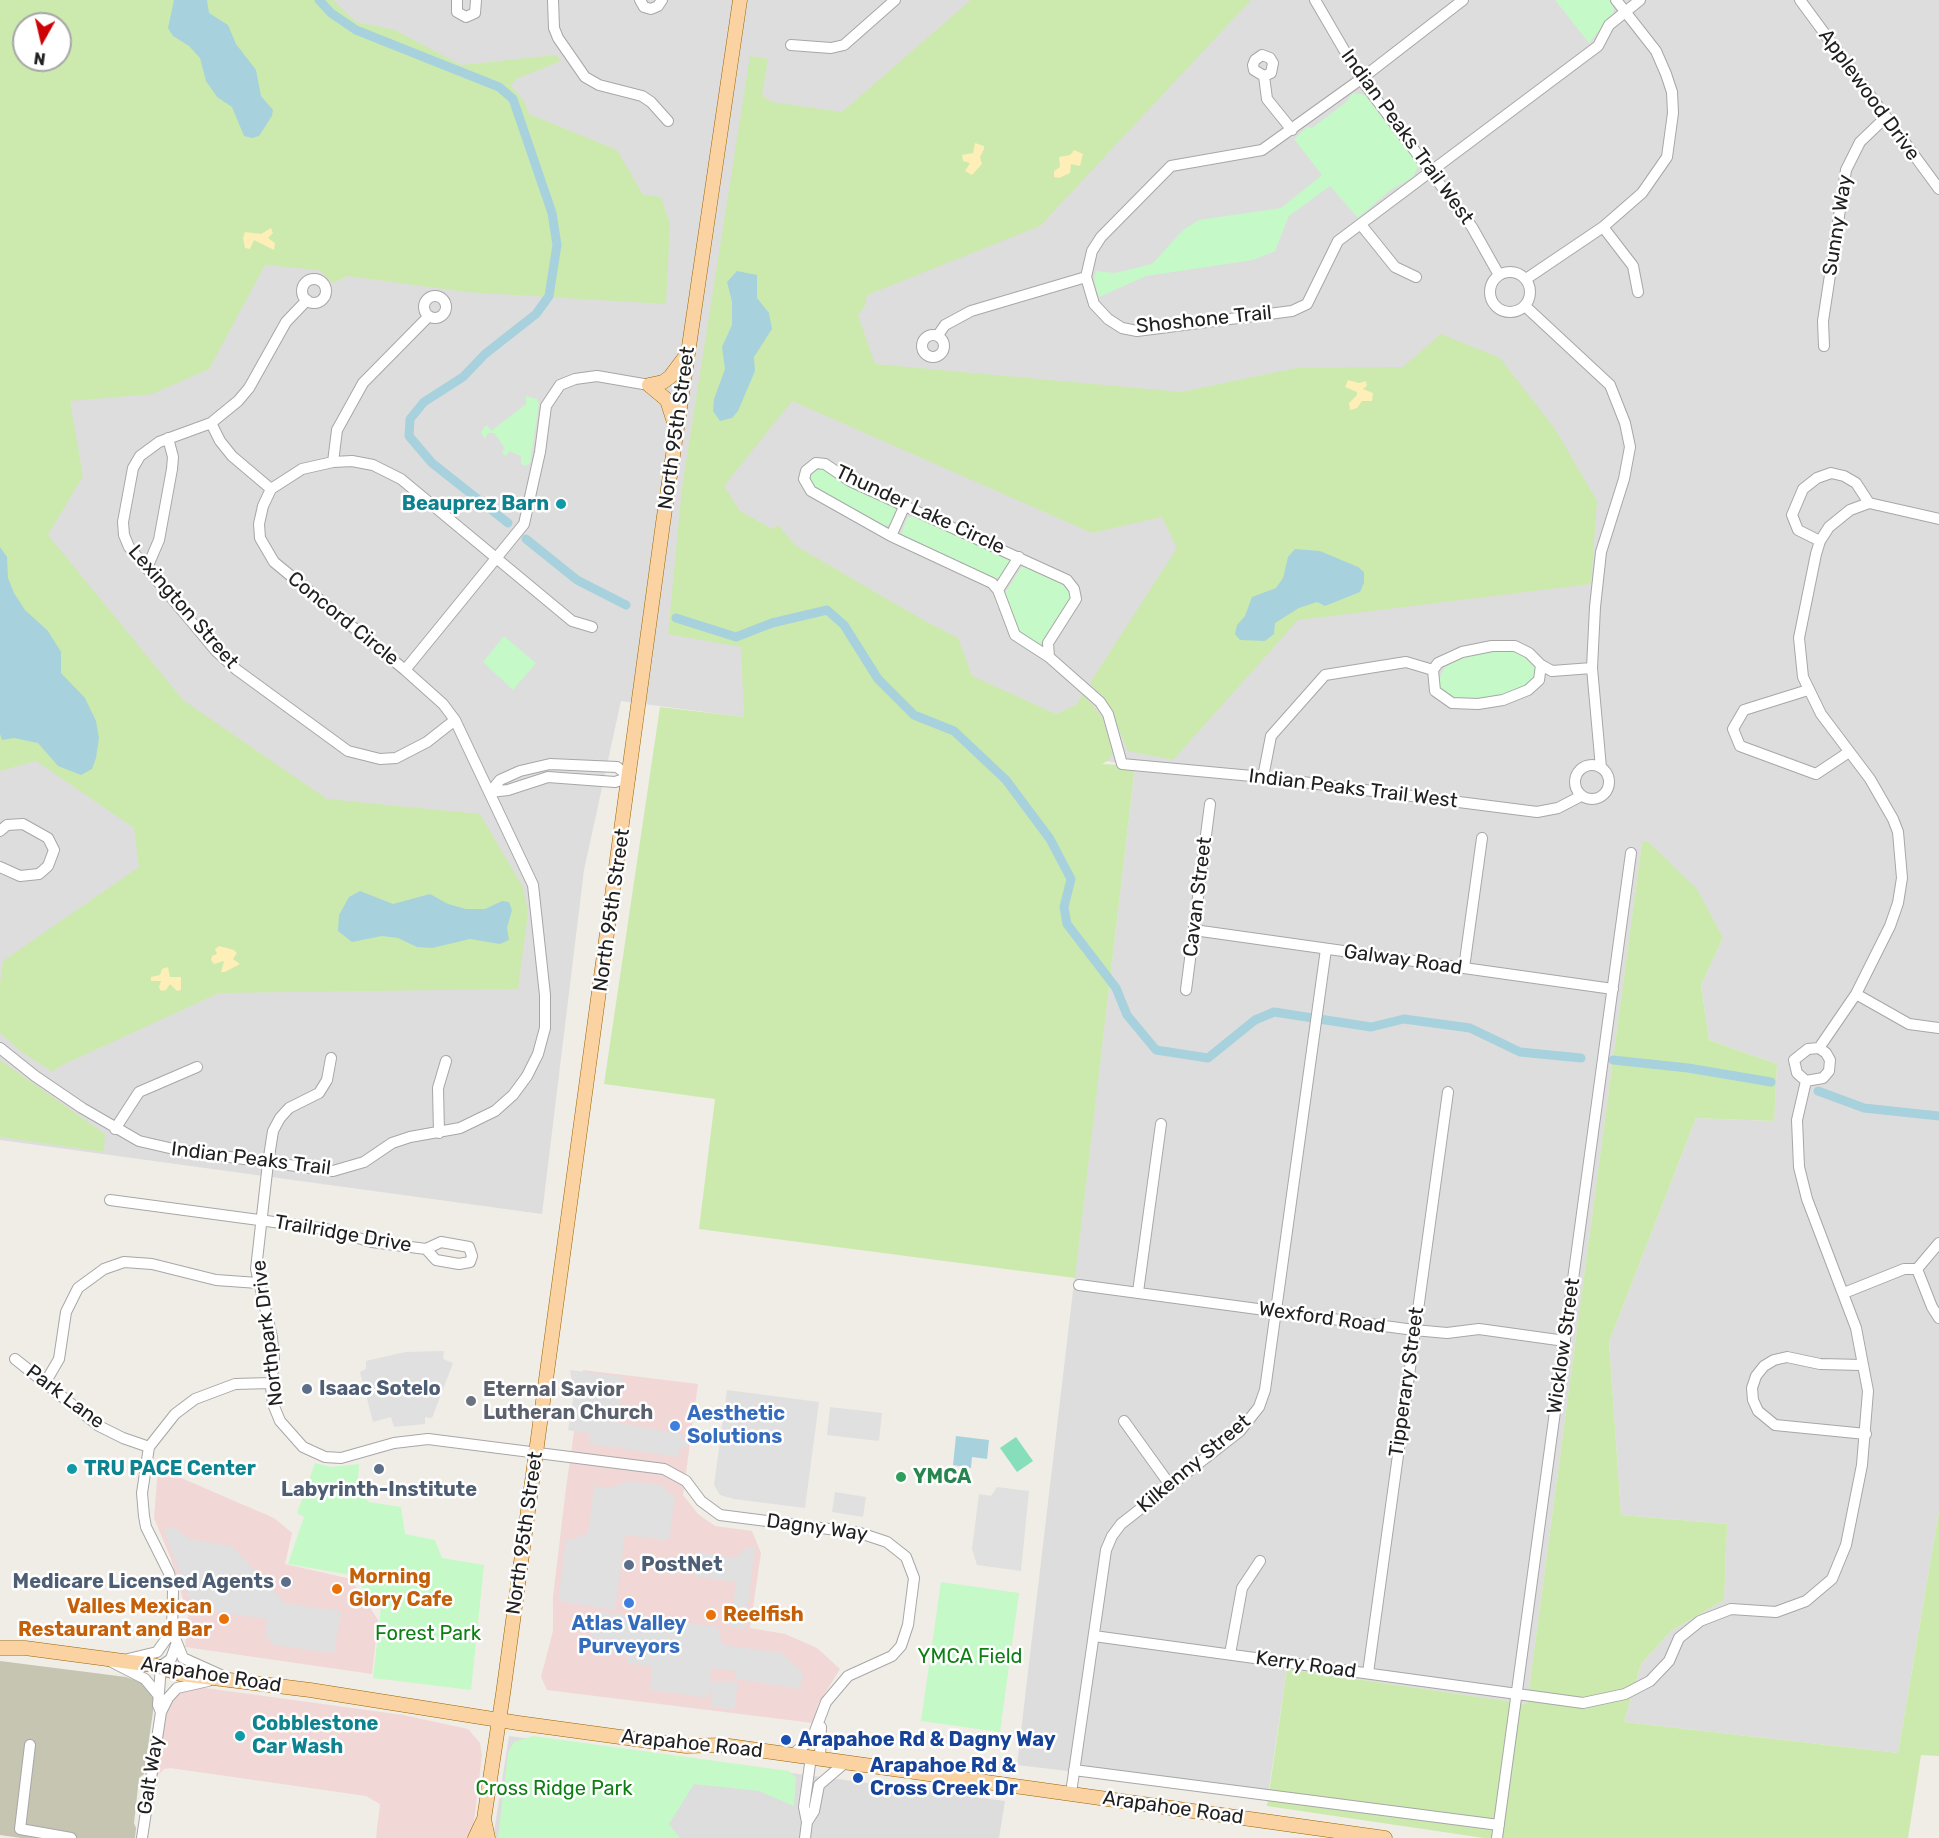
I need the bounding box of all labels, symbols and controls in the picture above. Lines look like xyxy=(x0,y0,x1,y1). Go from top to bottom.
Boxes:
north arrow xyxy=(12,12,72,72)
street label: Applewood Drive xyxy=(1813,25,1925,165)
street label: Indian Peaks Trail West xyxy=(1335,45,1479,229)
text: N xyxy=(33,48,47,69)
street label: Sunny Way xyxy=(1818,173,1858,277)
street label: Shoshone Trail xyxy=(1135,301,1273,339)
street label: North 95th Street xyxy=(654,345,700,511)
street label: Thunder Lake Circle xyxy=(832,460,1008,560)
place label: Beauprez Barn xyxy=(402,492,549,516)
marker: Beauprez Barn xyxy=(554,497,568,511)
street label: Lexington Street xyxy=(123,540,243,674)
street label: Concord Circle xyxy=(282,567,404,671)
street label: Indian Peaks Trail West xyxy=(1247,764,1459,814)
street label: North 95th Street xyxy=(589,827,635,993)
street label: Cavan Street xyxy=(1179,836,1217,958)
street label: Galway Road xyxy=(1342,940,1464,980)
street label: Indian Peaks Trail xyxy=(170,1137,332,1181)
street label: Trailridge Drive xyxy=(273,1210,413,1258)
street label: Northpark Drive xyxy=(247,1259,289,1407)
street label: Wicklow Street xyxy=(1543,1276,1585,1416)
street label: Wexford Road xyxy=(1257,1297,1387,1339)
street label: Tipperary Street xyxy=(1385,1305,1429,1459)
street label: Park Lane xyxy=(21,1360,109,1434)
place label: Isaac Sotelo xyxy=(319,1377,441,1401)
place label: Eternal Savior Lutheran Church xyxy=(483,1378,653,1425)
marker: Isaac Sotelo xyxy=(300,1382,314,1396)
marker: Eternal Savior Lutheran Church xyxy=(464,1394,478,1408)
place label: Aesthetic Solutions xyxy=(687,1402,785,1449)
street label: Kilkenny Street xyxy=(1132,1410,1256,1518)
marker: Aesthetic Solutions xyxy=(668,1419,682,1433)
street label: North 95th Street xyxy=(502,1450,548,1616)
place label: TRU PACE Center xyxy=(84,1457,256,1481)
marker: TRU PACE Center xyxy=(65,1462,79,1476)
marker: Labyrinth-Institute xyxy=(372,1462,386,1476)
place label: YMCA xyxy=(913,1465,971,1489)
marker: YMCA xyxy=(894,1470,908,1484)
place label: Labyrinth-Institute xyxy=(281,1478,477,1502)
street label: Dagny Way xyxy=(765,1509,869,1547)
place label: PostNet xyxy=(641,1553,723,1577)
marker: PostNet xyxy=(622,1558,636,1572)
place label: Morning Glory Cafe xyxy=(349,1565,453,1612)
place label: Medicare Licensed Agents xyxy=(13,1570,274,1594)
marker: Medicare Licensed Agents xyxy=(279,1575,293,1589)
marker: Morning Glory Cafe xyxy=(330,1582,344,1596)
place label: Valles Mexican Restaurant and Bar xyxy=(18,1595,212,1642)
marker: Atlas Valley Purveyors xyxy=(622,1596,636,1610)
place label: Reelfish xyxy=(723,1603,804,1627)
marker: Reelfish xyxy=(704,1608,718,1622)
marker: Valles Mexican Restaurant and Bar xyxy=(217,1612,231,1626)
place label: Atlas Valley Purveyors xyxy=(571,1612,687,1659)
park label: Forest Park xyxy=(375,1622,481,1646)
park label: YMCA Field xyxy=(918,1645,1022,1669)
street label: Kerry Road xyxy=(1254,1646,1358,1684)
street label: Arapahoe Road xyxy=(139,1652,283,1698)
place label: Cobblestone Car Wash xyxy=(252,1712,378,1759)
street label: Arapahoe Road xyxy=(620,1725,764,1763)
place label: Arapahoe Rd & Dagny Way xyxy=(798,1728,1056,1752)
marker: Cobblestone Car Wash xyxy=(233,1729,247,1743)
marker: Arapahoe Rd & Dagny Way xyxy=(779,1733,793,1747)
street label: Galt Way xyxy=(133,1734,169,1816)
place label: Arapahoe Rd & Cross Creek Dr xyxy=(870,1754,1018,1801)
marker: Arapahoe Rd & Cross Creek Dr xyxy=(851,1771,865,1785)
park label: Cross Ridge Park xyxy=(476,1777,632,1801)
street label: Arapahoe Road xyxy=(1101,1786,1245,1830)

